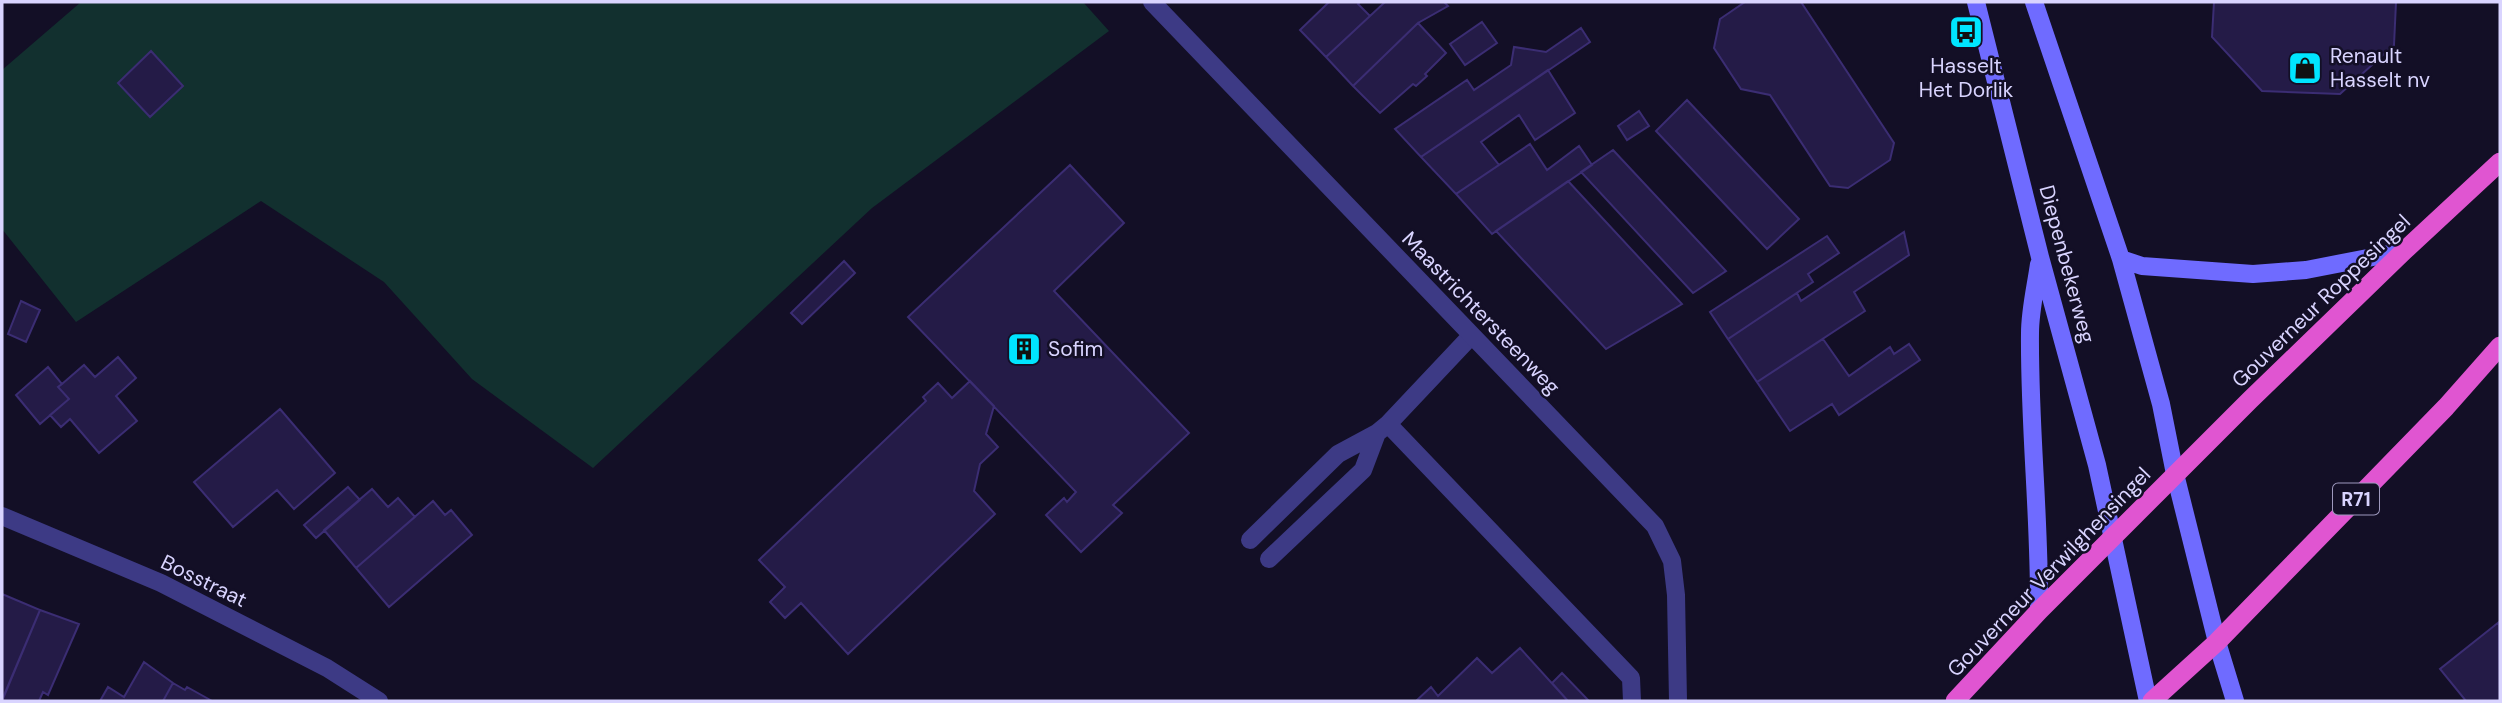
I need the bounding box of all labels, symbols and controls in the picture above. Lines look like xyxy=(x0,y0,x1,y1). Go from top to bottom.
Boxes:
bus stop icon: Hasselt Het Dorlik xyxy=(1947,13,1985,51)
place label: Renault Hasselt nv xyxy=(2330,42,2430,94)
shop icon: Renault Hasselt nv xyxy=(2286,49,2324,87)
place label: Hasselt Het Dorlik xyxy=(1919,52,2014,104)
street label: Diepenbekerweg xyxy=(2032,182,2102,346)
street label: Gouverneur Roppesingel xyxy=(2226,208,2416,394)
street label: Maastrichtersteenweg xyxy=(1396,225,1566,401)
building icon: Sofim xyxy=(1005,330,1043,368)
place label: Sofim xyxy=(1048,335,1103,363)
street label: Gouverneur Verwilghensingel xyxy=(1941,461,2157,683)
road number: R71 xyxy=(2333,484,2379,514)
street label: Bosstraat xyxy=(156,548,252,614)

